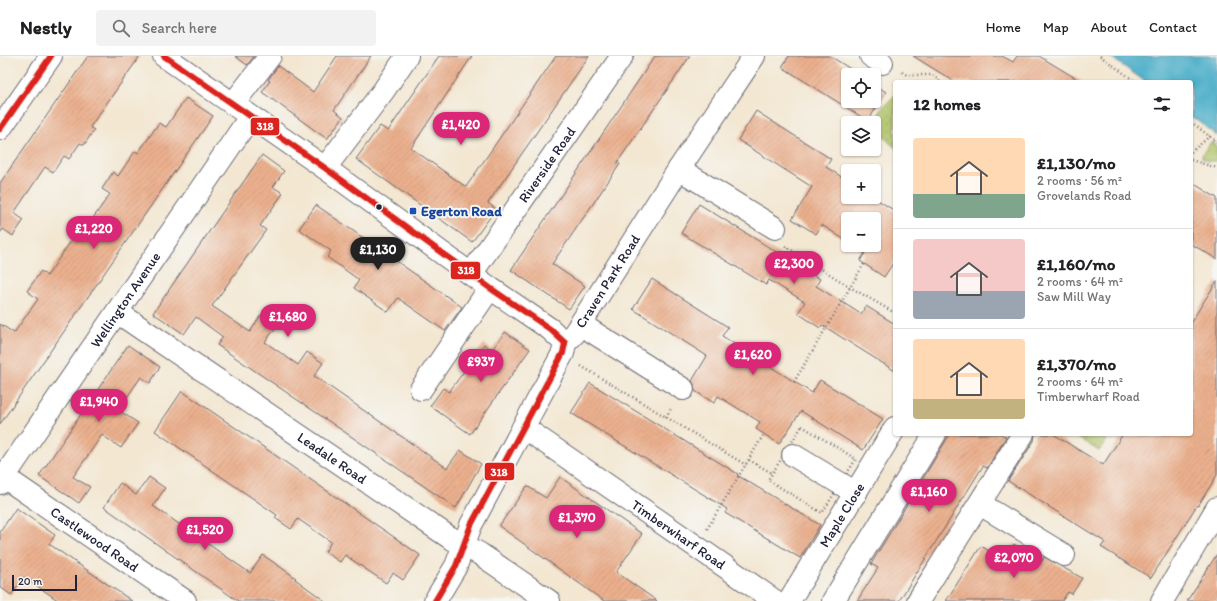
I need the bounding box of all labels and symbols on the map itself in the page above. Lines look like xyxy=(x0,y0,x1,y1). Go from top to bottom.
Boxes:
pin: £1,420 xyxy=(428,112,494,146)
line badge: 318 xyxy=(250,117,280,136)
text: 318 xyxy=(256,120,274,133)
street label: Riverside Road xyxy=(515,123,579,206)
unlabelled marker xyxy=(374,202,384,212)
place label: Egerton Road xyxy=(421,203,502,220)
marker: Egerton Road xyxy=(408,206,418,216)
pin: £1,220 xyxy=(61,216,127,250)
street label: Craven Park Road xyxy=(572,231,644,331)
pin: £1,130 xyxy=(345,237,411,271)
street label: Wellington Avenue xyxy=(87,248,164,351)
pin: £2,300 xyxy=(761,251,827,285)
line badge: 318 xyxy=(450,261,481,280)
text: 318 xyxy=(457,264,475,277)
pin: £1,680 xyxy=(255,304,321,338)
pin: £1,620 xyxy=(720,342,786,376)
pin: £937 xyxy=(457,349,505,383)
pin: £1,940 xyxy=(66,389,132,423)
street label: Leadale Road xyxy=(294,428,370,488)
line badge: 318 xyxy=(484,462,515,481)
text: 318 xyxy=(490,466,508,479)
street label: Maple Close xyxy=(816,479,868,550)
pin: £1,160 xyxy=(896,479,962,513)
street label: Timberwharf Road xyxy=(628,496,729,573)
street label: Castlewood Road xyxy=(47,503,143,576)
pin: £1,370 xyxy=(544,505,610,539)
pin: £1,520 xyxy=(172,517,238,551)
pin: £2,070 xyxy=(981,545,1047,579)
scale bar xyxy=(12,573,77,592)

